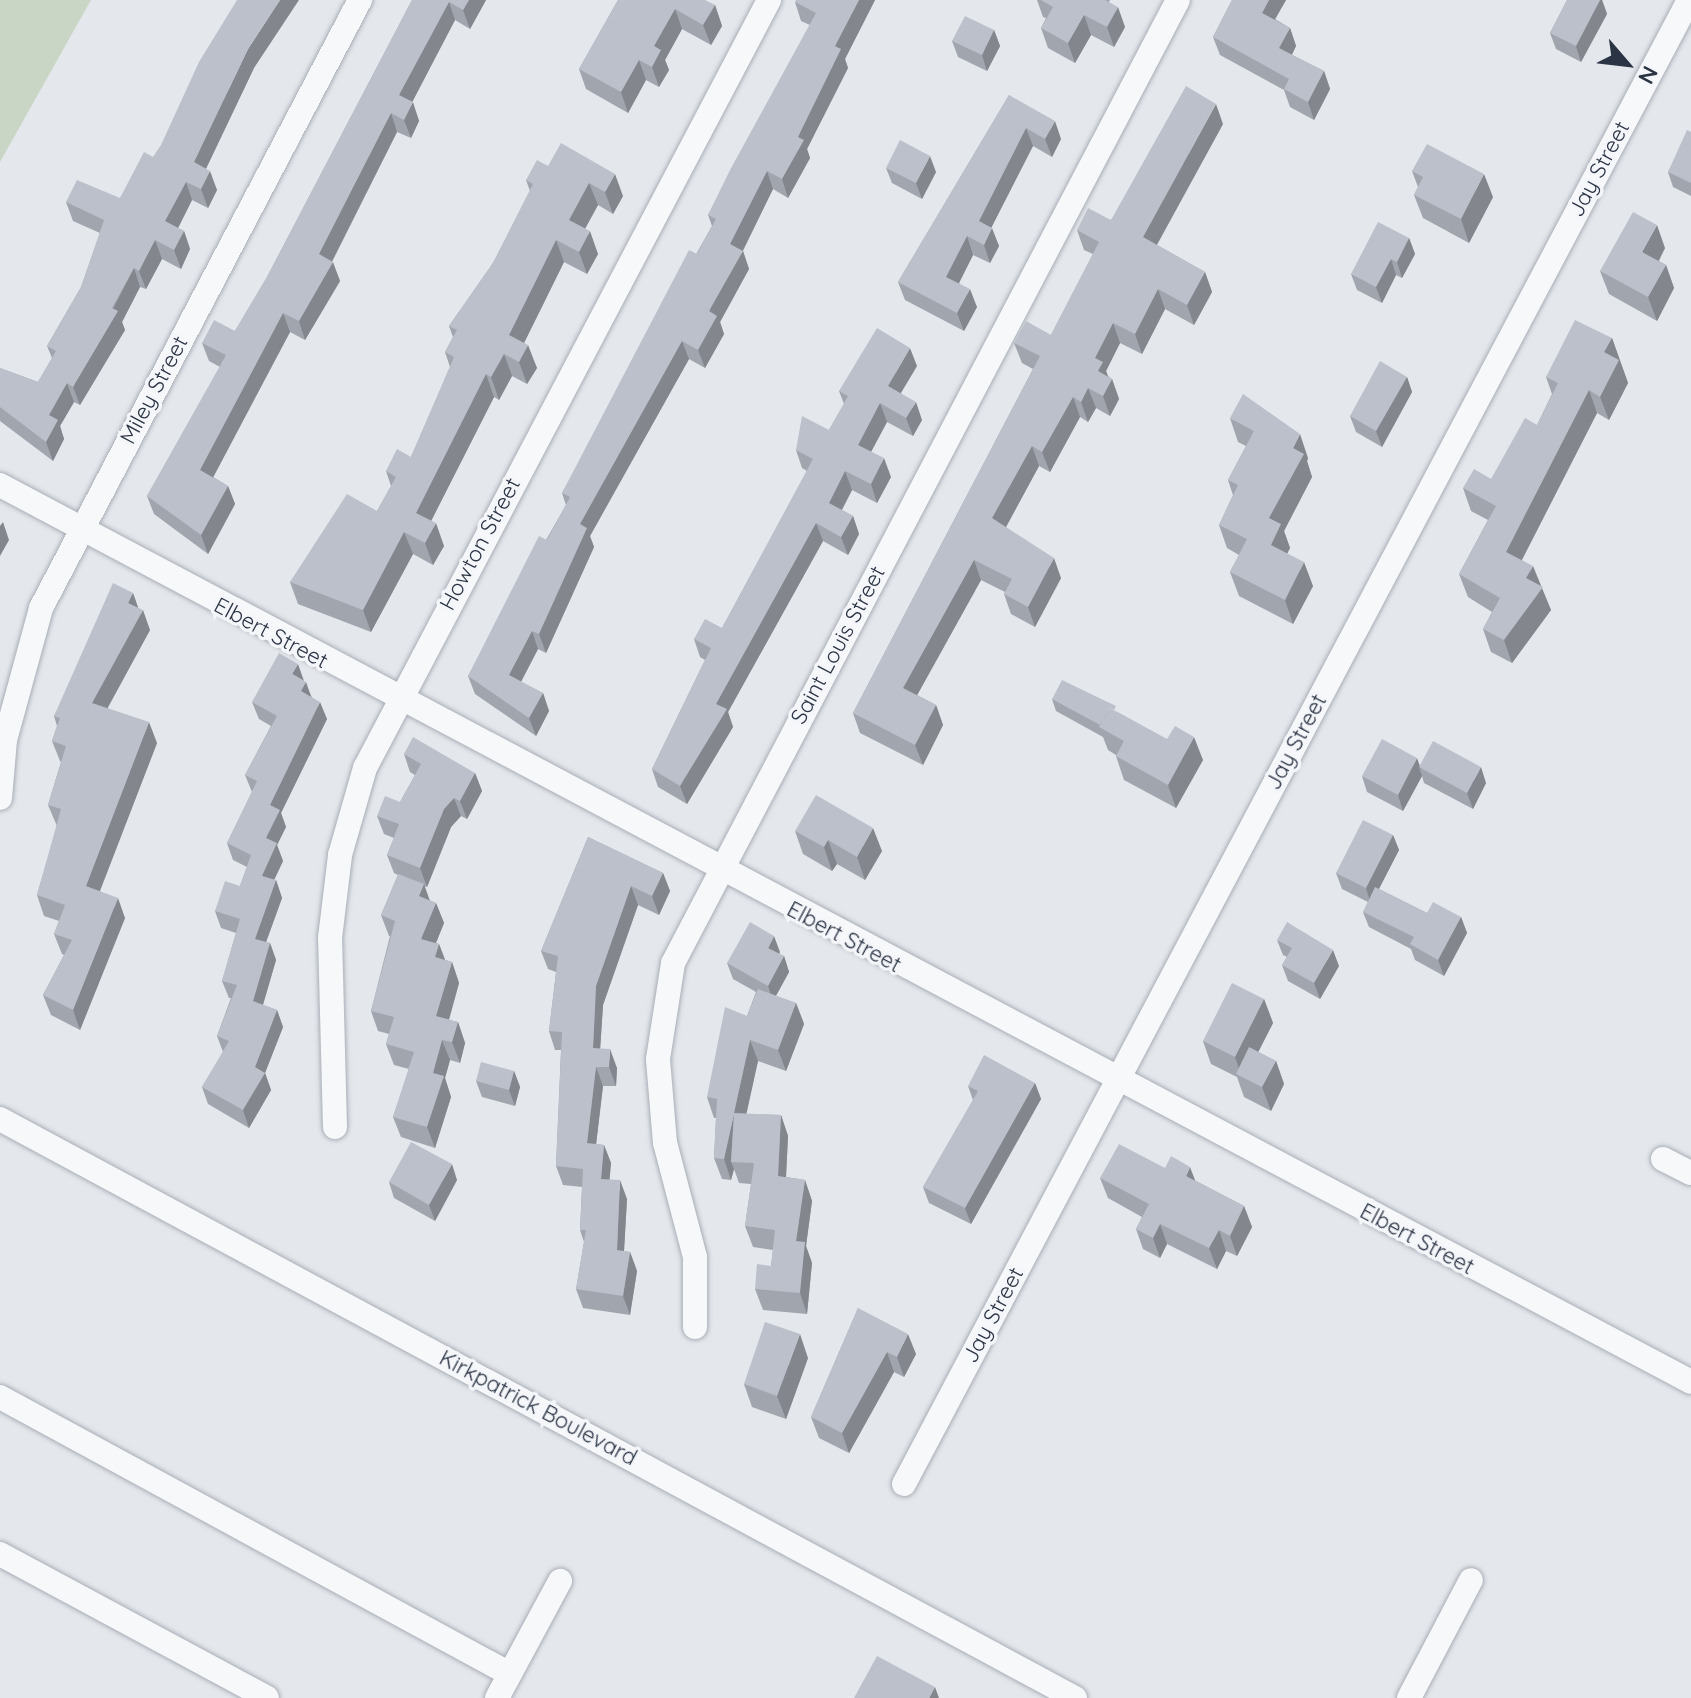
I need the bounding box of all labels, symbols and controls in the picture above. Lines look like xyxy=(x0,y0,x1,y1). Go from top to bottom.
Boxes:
north arrow xyxy=(1587,24,1667,104)
text: N xyxy=(1632,62,1664,89)
street label: Jay Street xyxy=(1563,117,1635,221)
street label: Miley Street xyxy=(114,331,194,449)
street label: Howton Street xyxy=(434,473,526,615)
street label: Saint Louis Street xyxy=(785,561,891,729)
street label: Elbert Street xyxy=(209,592,333,674)
street label: Jay Street xyxy=(1260,690,1332,794)
street label: Elbert Street xyxy=(782,896,906,978)
street label: Elbert Street xyxy=(1355,1198,1479,1280)
street label: Jay Street xyxy=(957,1263,1029,1367)
street label: Kirkpatrick Boulevard xyxy=(435,1345,641,1471)

